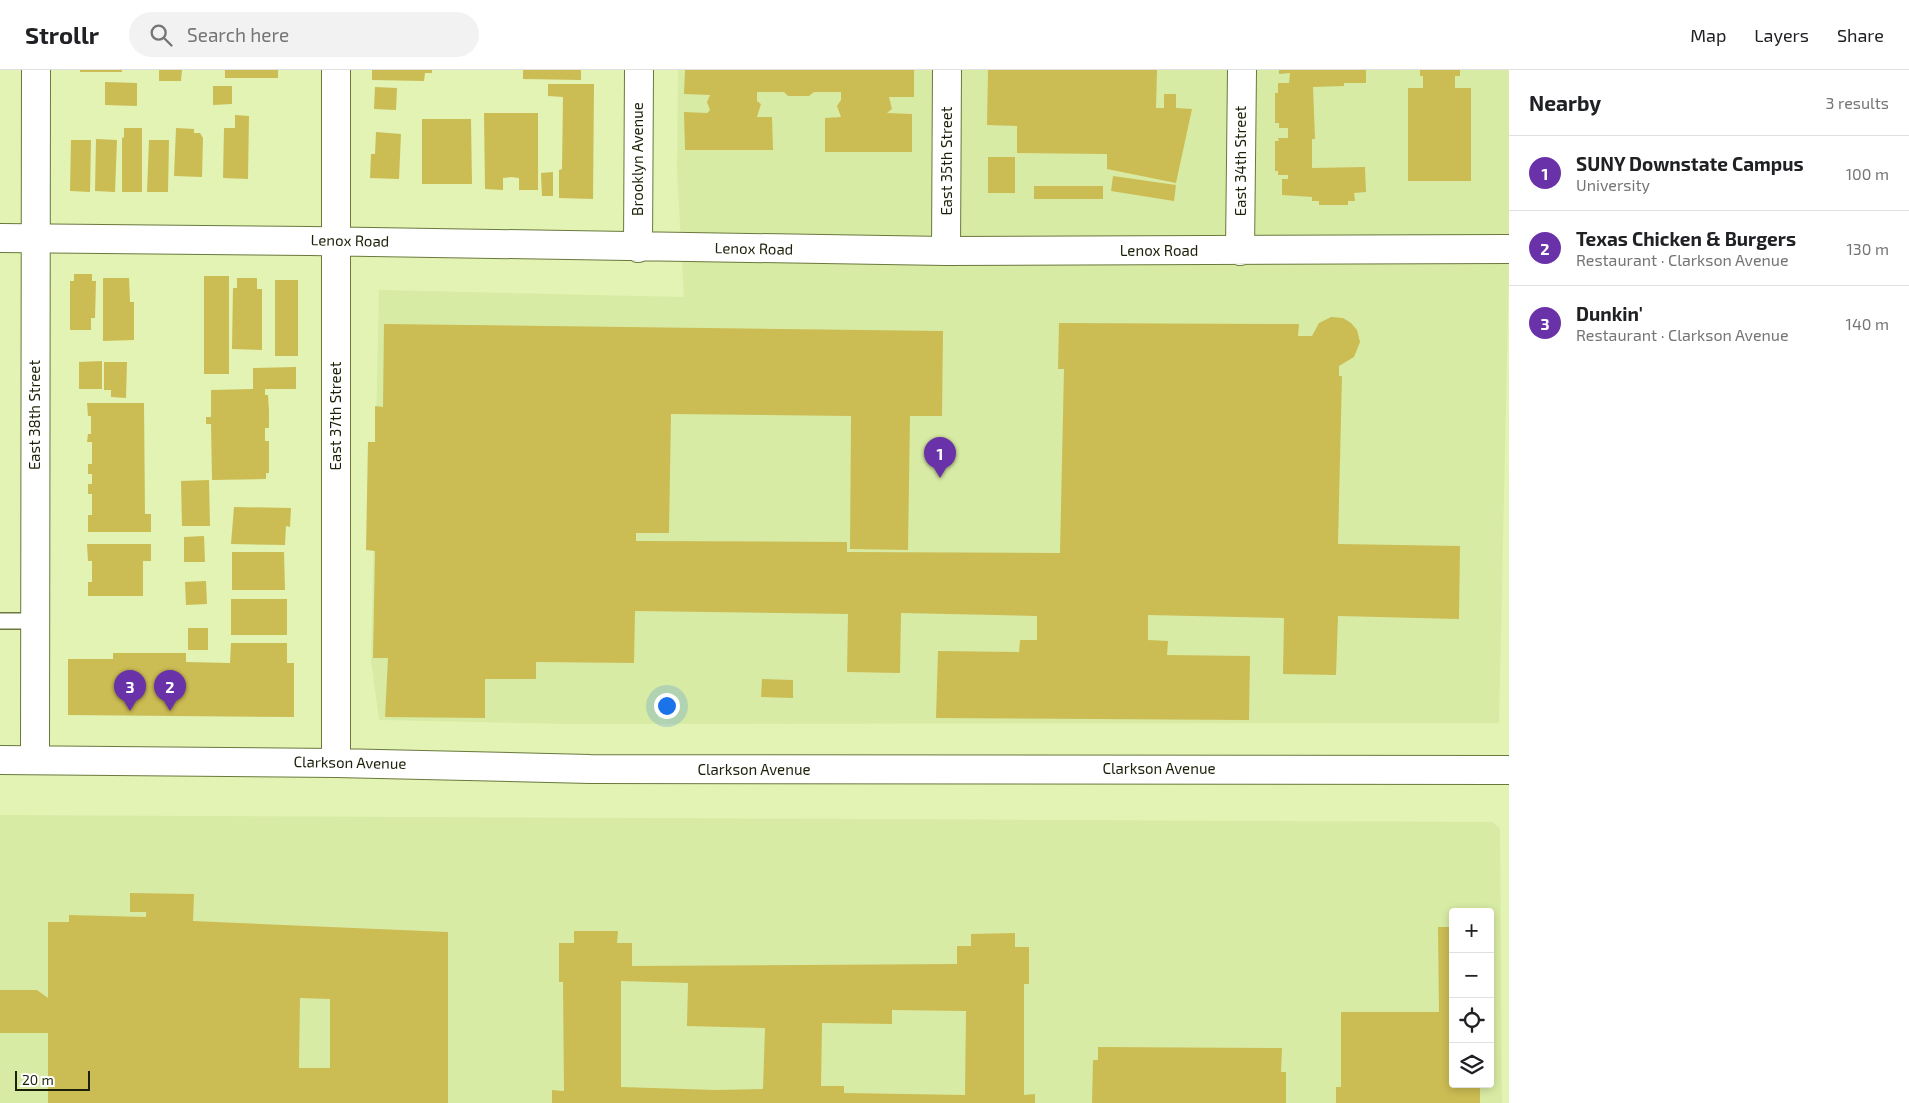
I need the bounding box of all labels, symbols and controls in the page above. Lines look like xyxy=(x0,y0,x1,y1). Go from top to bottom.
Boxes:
search box xyxy=(129,12,479,57)
text: Strollr xyxy=(25,20,99,49)
icon: search xyxy=(147,21,175,49)
text: Search here xyxy=(187,23,289,46)
text: Map xyxy=(1690,24,1726,46)
text: Layers xyxy=(1754,24,1809,46)
text: Share xyxy=(1837,24,1884,46)
text: Nearby xyxy=(1529,90,1601,115)
text: 3 results xyxy=(1826,93,1889,112)
street label: Brooklyn Avenue xyxy=(628,102,646,216)
street label: East 35th Street xyxy=(937,106,955,216)
street label: East 34th Street xyxy=(1231,106,1249,216)
text: SUNY Downstate Campus xyxy=(1576,152,1804,175)
text: 1 xyxy=(1542,164,1548,183)
text: 100 m xyxy=(1846,164,1889,183)
text: University xyxy=(1576,175,1650,194)
text: Texas Chicken & Burgers xyxy=(1576,227,1796,250)
street label: Lenox Road xyxy=(311,230,389,250)
street label: Lenox Road xyxy=(715,238,793,258)
text: 2 xyxy=(1540,239,1550,258)
text: 130 m xyxy=(1847,239,1889,258)
street label: Lenox Road xyxy=(1120,241,1198,259)
text: Restaurant · Clarkson Avenue xyxy=(1576,250,1789,269)
text: Dunkin' xyxy=(1576,302,1643,325)
text: 3 xyxy=(1540,314,1550,333)
text: 140 m xyxy=(1846,314,1889,333)
text: Restaurant · Clarkson Avenue xyxy=(1576,325,1789,344)
street label: East 38th Street xyxy=(25,360,43,470)
street label: East 37th Street xyxy=(326,361,344,470)
pin: 1 xyxy=(924,437,956,478)
pin: 3 xyxy=(114,670,146,711)
pin: 2 xyxy=(154,670,186,711)
your location xyxy=(654,693,680,719)
street label: Clarkson Avenue xyxy=(293,752,407,772)
street label: Clarkson Avenue xyxy=(1103,759,1216,777)
street label: Clarkson Avenue xyxy=(698,760,811,778)
map controls xyxy=(1449,908,1494,1088)
button: + xyxy=(1449,908,1494,953)
button: − xyxy=(1449,953,1494,998)
button: locate xyxy=(1449,998,1494,1043)
button: layers xyxy=(1449,1043,1494,1088)
scale bar xyxy=(15,1068,90,1091)
text: 20 m xyxy=(22,1071,54,1088)

